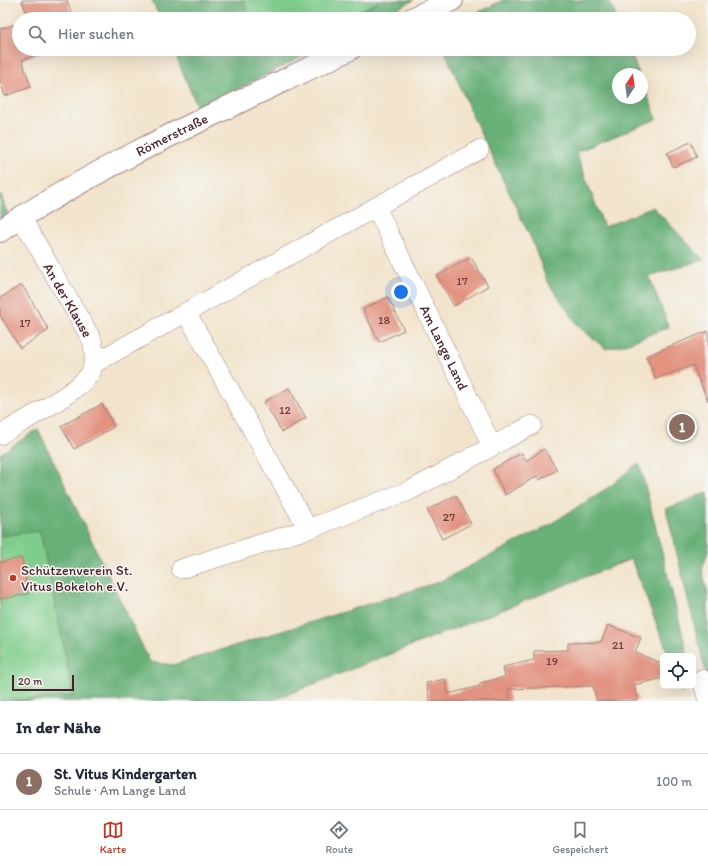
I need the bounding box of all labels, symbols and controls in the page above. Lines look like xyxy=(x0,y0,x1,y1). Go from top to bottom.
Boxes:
search box xyxy=(12,12,696,56)
icon: search xyxy=(26,23,48,45)
text: Hier suchen xyxy=(58,25,134,43)
north arrow xyxy=(612,68,648,104)
street label: Römerstraße xyxy=(133,110,211,160)
street label: An der Klause xyxy=(39,260,96,341)
house number: 17 xyxy=(456,274,468,288)
your location xyxy=(391,282,411,302)
street label: Am Lange Land xyxy=(416,302,472,393)
house number: 18 xyxy=(378,313,390,327)
house number: 17 xyxy=(19,316,31,330)
house number: 12 xyxy=(279,403,292,417)
pin: 1 xyxy=(669,412,695,442)
house number: 27 xyxy=(443,510,455,524)
place label: Schützenverein St. Vitus Bokeloh e.V. xyxy=(21,562,132,595)
marker: Schützenverein St. Vitus Bokeloh e.V. xyxy=(8,573,18,583)
house number: 21 xyxy=(612,638,624,652)
map controls xyxy=(660,653,696,689)
button: locate xyxy=(660,653,696,689)
house number: 19 xyxy=(546,654,558,668)
scale bar xyxy=(12,673,74,692)
text: 20 m xyxy=(18,675,42,688)
text: In der Nähe xyxy=(16,717,101,737)
text: St. Vitus Kindergarten xyxy=(54,765,197,783)
text: 1 xyxy=(26,774,32,789)
text: 100 m xyxy=(656,774,692,789)
text: Schule · Am Lange Land xyxy=(54,783,186,798)
tab: Karte xyxy=(100,819,126,856)
tab: Route xyxy=(326,819,353,856)
tab: Gespeichert xyxy=(553,819,608,856)

